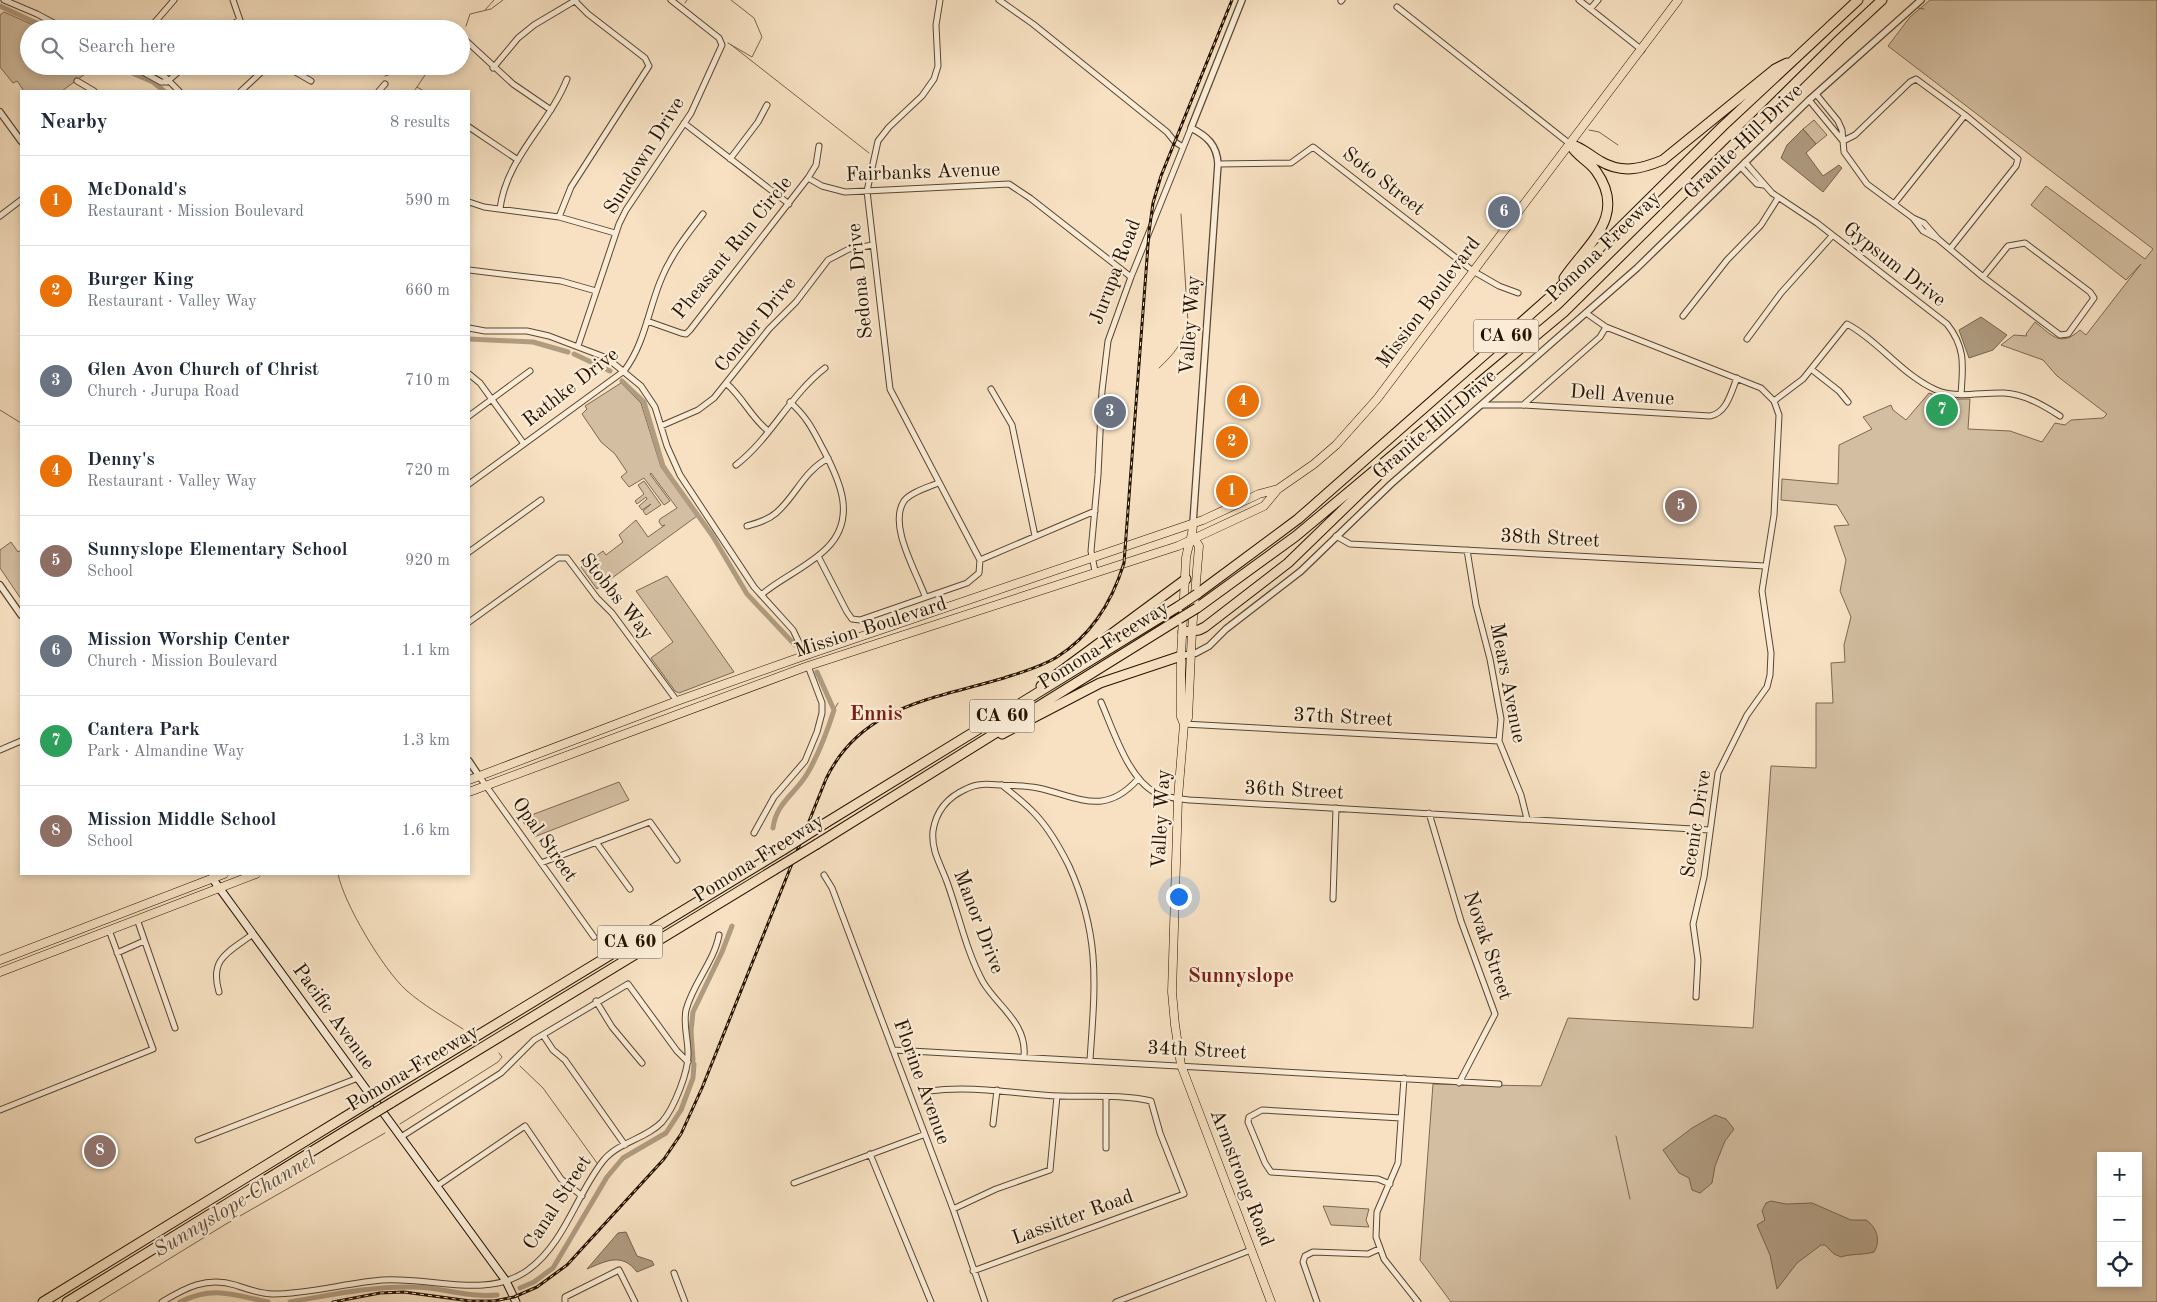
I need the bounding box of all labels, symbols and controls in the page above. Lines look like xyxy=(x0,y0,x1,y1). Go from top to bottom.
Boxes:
search box xyxy=(20,20,470,75)
icon: search xyxy=(38,34,66,62)
text: Search here xyxy=(78,38,175,57)
street label: Granite Hill Drive xyxy=(1681,81,1807,203)
street label: Sundown Drive xyxy=(601,94,689,218)
text: Nearby xyxy=(40,112,108,133)
text: 8 results xyxy=(390,115,450,131)
street label: Soto Street xyxy=(1338,144,1428,220)
street label: Fairbanks Avenue xyxy=(845,160,1001,186)
street label: Pheasant Run Circle xyxy=(669,173,797,323)
text: McDonald's xyxy=(87,181,186,200)
street label: Pomona Freeway xyxy=(1543,188,1665,306)
text: 1 xyxy=(51,193,61,209)
text: 590 m xyxy=(405,193,450,209)
pin: 6 xyxy=(1488,193,1520,231)
text: Restaurant · Mission Boulevard xyxy=(87,204,304,220)
street label: Jurupa Road xyxy=(1087,217,1145,327)
street label: Gypsum Drive xyxy=(1839,219,1949,311)
street label: Sedona Drive xyxy=(845,222,877,340)
street label: Mission Boulevard xyxy=(1373,234,1485,372)
text: Burger King xyxy=(87,271,194,290)
street label: Condor Drive xyxy=(712,274,800,376)
street label: Valley Way xyxy=(1178,274,1204,375)
text: 2 xyxy=(51,283,61,299)
text: 660 m xyxy=(405,283,450,299)
text: Restaurant · Valley Way xyxy=(87,294,257,310)
road number: CA 60 xyxy=(1474,320,1538,352)
street label: Rathke Drive xyxy=(519,345,623,431)
text: Glen Avon Church of Christ xyxy=(87,361,319,380)
street label: Granite Hill Drive xyxy=(1370,366,1500,484)
text: 3 xyxy=(51,373,61,389)
text: 710 m xyxy=(405,373,450,389)
pin: 4 xyxy=(1227,382,1259,420)
street label: Dell Avenue xyxy=(1569,382,1675,410)
text: Church · Jurupa Road xyxy=(87,384,239,400)
pin: 7 xyxy=(1926,391,1958,429)
pin: 3 xyxy=(1094,393,1126,431)
pin: 2 xyxy=(1216,423,1248,461)
text: Denny's xyxy=(87,451,155,470)
text: 4 xyxy=(51,463,61,479)
text: 720 m xyxy=(405,463,450,479)
pin: 1 xyxy=(1216,472,1248,510)
text: Restaurant · Valley Way xyxy=(87,474,257,490)
pin: 5 xyxy=(1665,487,1697,525)
street label: 38th Street xyxy=(1500,526,1600,552)
text: Sunnyslope Elementary School xyxy=(87,541,348,560)
street label: Stobbs Way xyxy=(576,550,657,644)
text: 5 xyxy=(51,553,61,569)
text: 920 m xyxy=(405,553,450,569)
text: School xyxy=(87,564,133,580)
street label: Mission Boulevard xyxy=(792,594,950,662)
street label: Pomona Freeway xyxy=(1035,598,1173,694)
street label: Mears Avenue xyxy=(1486,621,1528,745)
text: Mission Worship Center xyxy=(87,631,290,650)
text: 6 xyxy=(51,643,61,659)
text: 1.1 km xyxy=(401,643,450,659)
text: Church · Mission Boulevard xyxy=(87,654,278,670)
road number: CA 60 xyxy=(970,699,1034,732)
district label: Ennis xyxy=(849,704,903,725)
street label: 37th Street xyxy=(1293,705,1393,731)
text: Cantera Park xyxy=(87,721,200,740)
text: 7 xyxy=(51,733,61,749)
text: 1.3 km xyxy=(401,733,450,749)
text: Park · Almandine Way xyxy=(87,744,244,760)
street label: Valley Way xyxy=(1149,768,1175,869)
street label: Scenic Drive xyxy=(1679,769,1715,879)
street label: 36th Street xyxy=(1244,778,1344,804)
street label: Opal Street xyxy=(508,794,580,886)
text: Mission Middle School xyxy=(87,811,276,830)
street label: Pomona Freeway xyxy=(690,811,828,907)
text: 8 xyxy=(51,823,61,839)
text: 1.6 km xyxy=(401,823,450,839)
text: School xyxy=(87,834,133,850)
street label: Manor Drive xyxy=(949,867,1007,977)
your location xyxy=(1166,884,1192,910)
street label: Novak Street xyxy=(1459,889,1515,1003)
road number: CA 60 xyxy=(598,926,662,959)
street label: Pacific Avenue xyxy=(288,960,378,1074)
district label: Sunnyslope xyxy=(1188,966,1294,987)
street label: Florine Avenue xyxy=(889,1017,953,1147)
street label: Pomona Freeway xyxy=(344,1022,483,1116)
street label: 34th Street xyxy=(1147,1038,1247,1064)
street label: Armstrong Road xyxy=(1206,1107,1276,1249)
pin: 8 xyxy=(84,1132,116,1170)
water label: Sunnyslope Channel xyxy=(150,1148,320,1262)
street label: Canal Street xyxy=(520,1152,596,1254)
map controls xyxy=(2097,1152,2142,1287)
button: + xyxy=(2097,1152,2142,1197)
street label: Lassitter Road xyxy=(1010,1187,1136,1249)
button: − xyxy=(2097,1197,2142,1242)
button: locate xyxy=(2097,1242,2142,1287)

